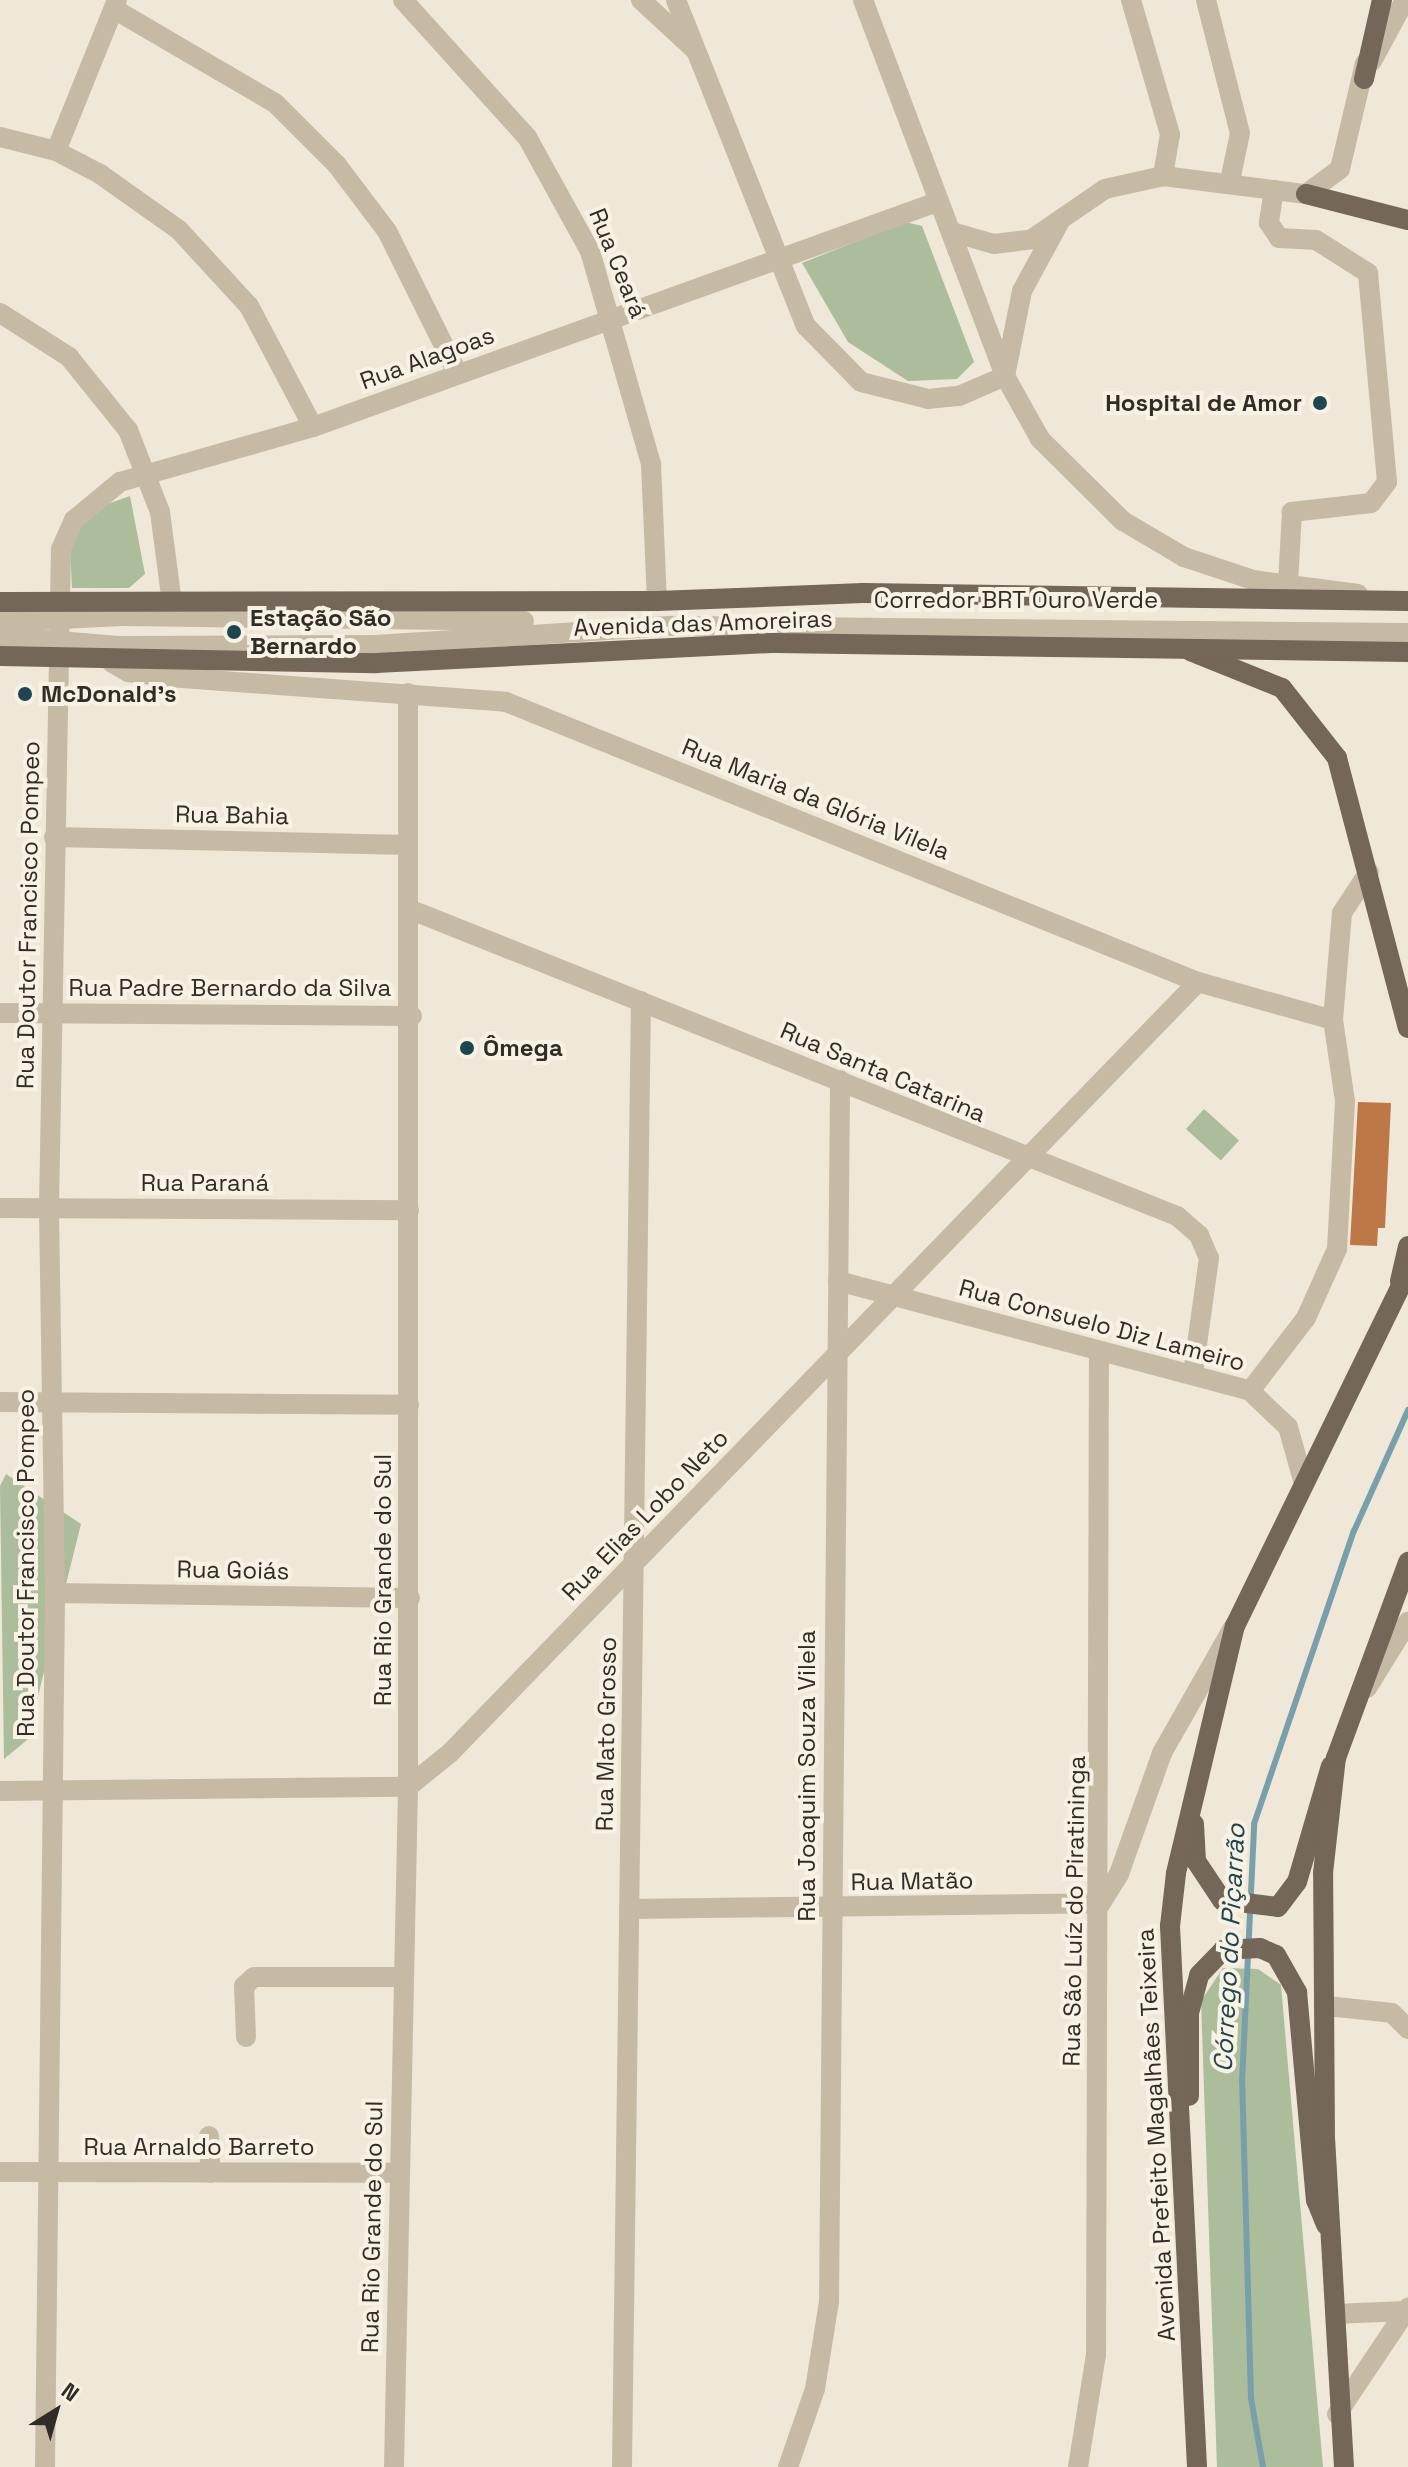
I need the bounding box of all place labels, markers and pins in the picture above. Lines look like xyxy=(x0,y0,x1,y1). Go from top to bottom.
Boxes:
place label: Hospital de Amor xyxy=(1105,389,1302,417)
marker: Hospital de Amor xyxy=(1309,392,1331,414)
place label: Estação São Bernardo xyxy=(250,604,392,660)
marker: Estação São Bernardo xyxy=(225,623,243,641)
place label: McDonald's xyxy=(41,680,177,708)
marker: McDonald's xyxy=(16,685,34,703)
place label: Ômega xyxy=(483,1034,563,1062)
marker: Ômega xyxy=(458,1039,476,1057)

